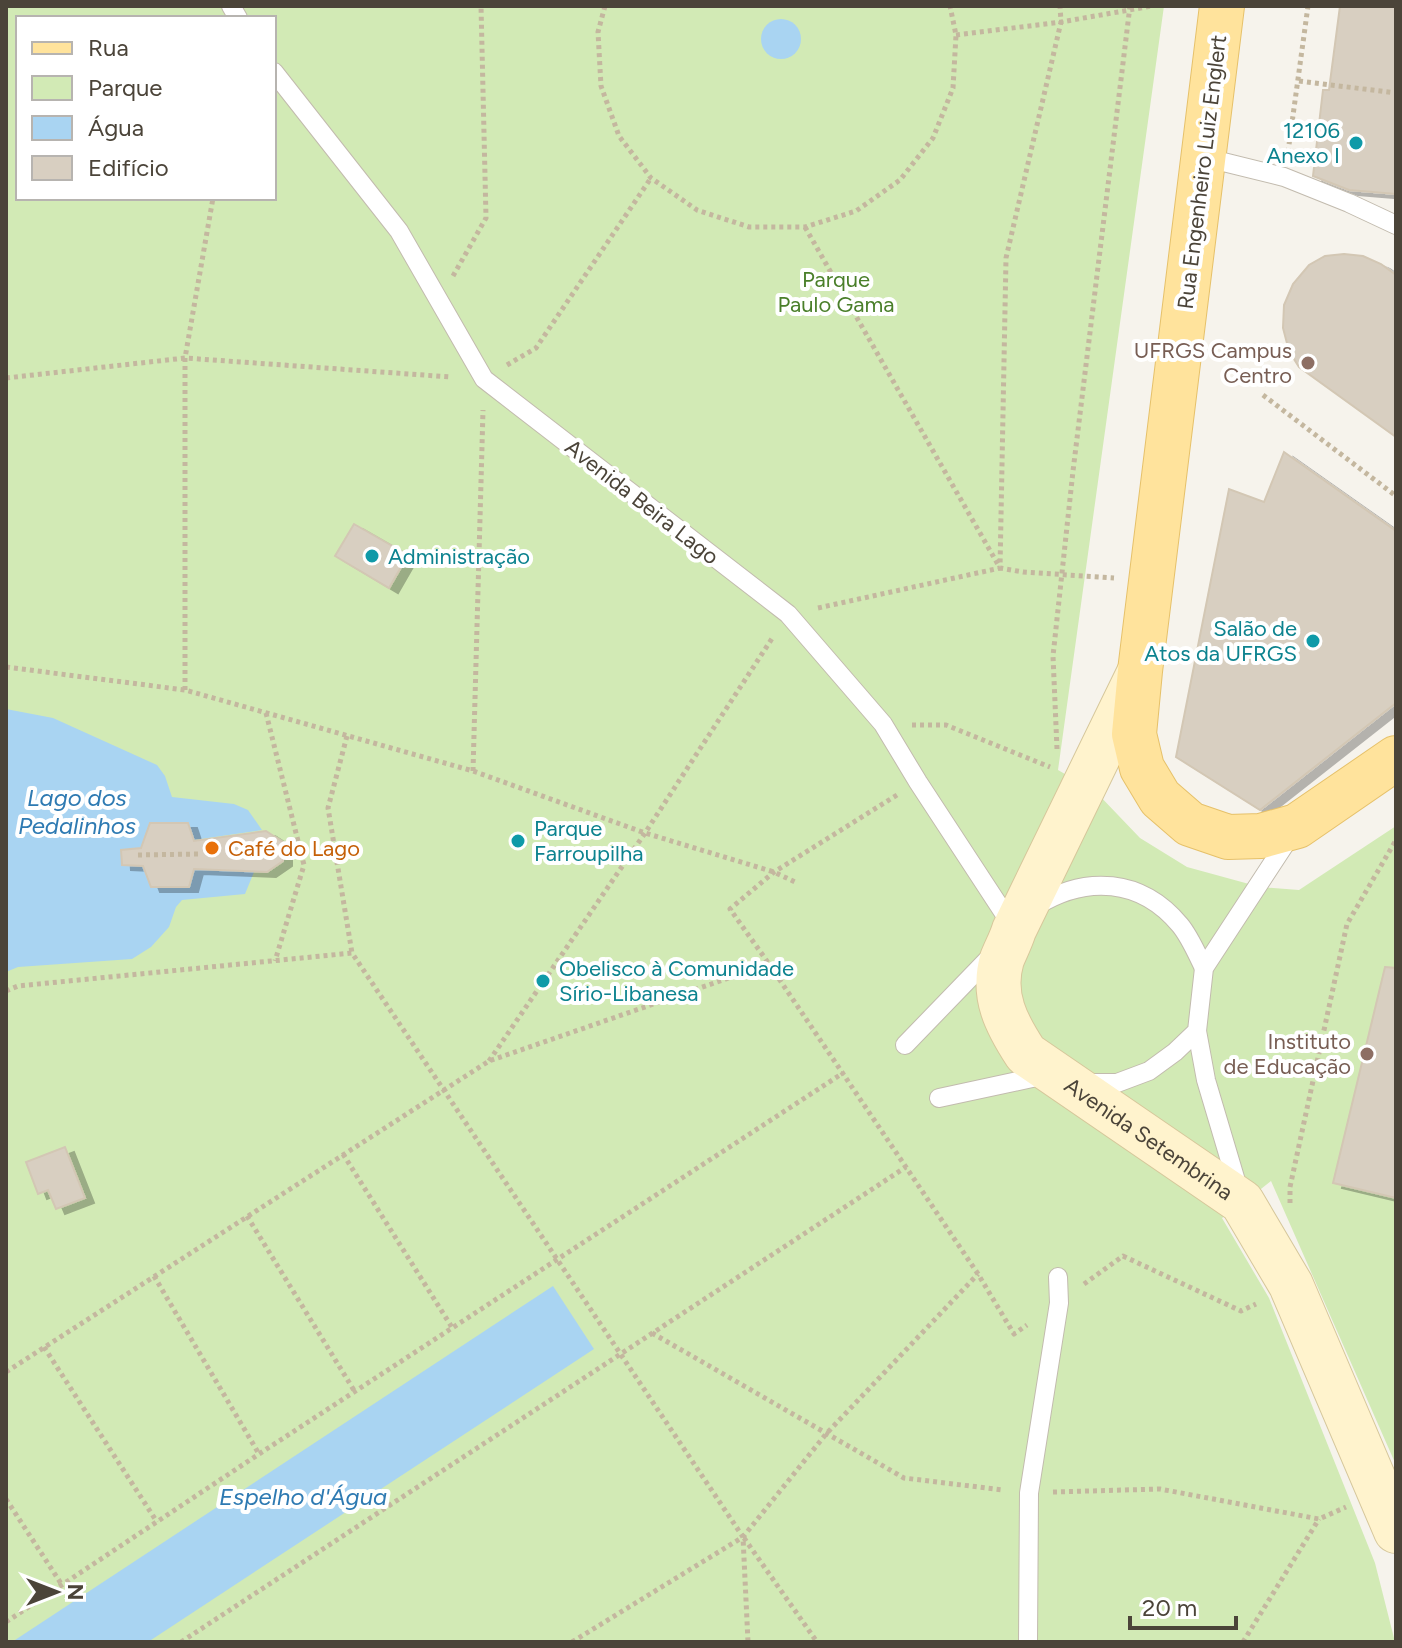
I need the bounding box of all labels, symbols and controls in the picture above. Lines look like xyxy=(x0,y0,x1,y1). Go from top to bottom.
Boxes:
legend xyxy=(16,16,276,200)
text: Rua xyxy=(88,33,129,62)
street label: Rua Engenheiro Luiz Englert xyxy=(1172,33,1232,311)
text: Parque xyxy=(88,73,162,102)
text: Água xyxy=(88,113,144,142)
place label: 12106 Anexo I xyxy=(1266,117,1340,169)
marker: 12106 Anexo I xyxy=(1347,134,1365,152)
text: Edifício xyxy=(88,153,169,182)
park label: Parque Paulo Gama xyxy=(778,266,894,318)
place label: UFRGS Campus Centro xyxy=(1134,337,1292,389)
marker: UFRGS Campus Centro xyxy=(1299,354,1317,372)
street label: Avenida Beira Lago xyxy=(560,434,724,570)
place label: Administração xyxy=(388,543,530,570)
marker: Administração xyxy=(363,547,381,565)
place label: Salão de Atos da UFRGS xyxy=(1144,615,1297,667)
marker: Salão de Atos da UFRGS xyxy=(1304,632,1322,650)
water label: Lago dos Pedalinhos xyxy=(18,783,136,840)
place label: Parque Farroupilha xyxy=(534,815,643,867)
marker: Parque Farroupilha xyxy=(509,832,527,850)
place label: Café do Lago xyxy=(228,835,360,862)
marker: Café do Lago xyxy=(203,839,221,857)
place label: Obelisco à Comunidade Sírio-Libanesa xyxy=(559,955,794,1007)
marker: Obelisco à Comunidade Sírio-Libanesa xyxy=(534,972,552,990)
place label: Instituto de Educação xyxy=(1223,1028,1351,1080)
marker: Instituto de Educação xyxy=(1358,1045,1376,1063)
street label: Avenida Setembrina xyxy=(1060,1071,1239,1206)
water label: Espelho d'Água xyxy=(219,1482,387,1511)
north arrow xyxy=(16,1552,96,1632)
scale bar xyxy=(1130,1580,1236,1630)
text: N xyxy=(62,1583,89,1601)
text: 20 m xyxy=(1142,1593,1197,1622)

